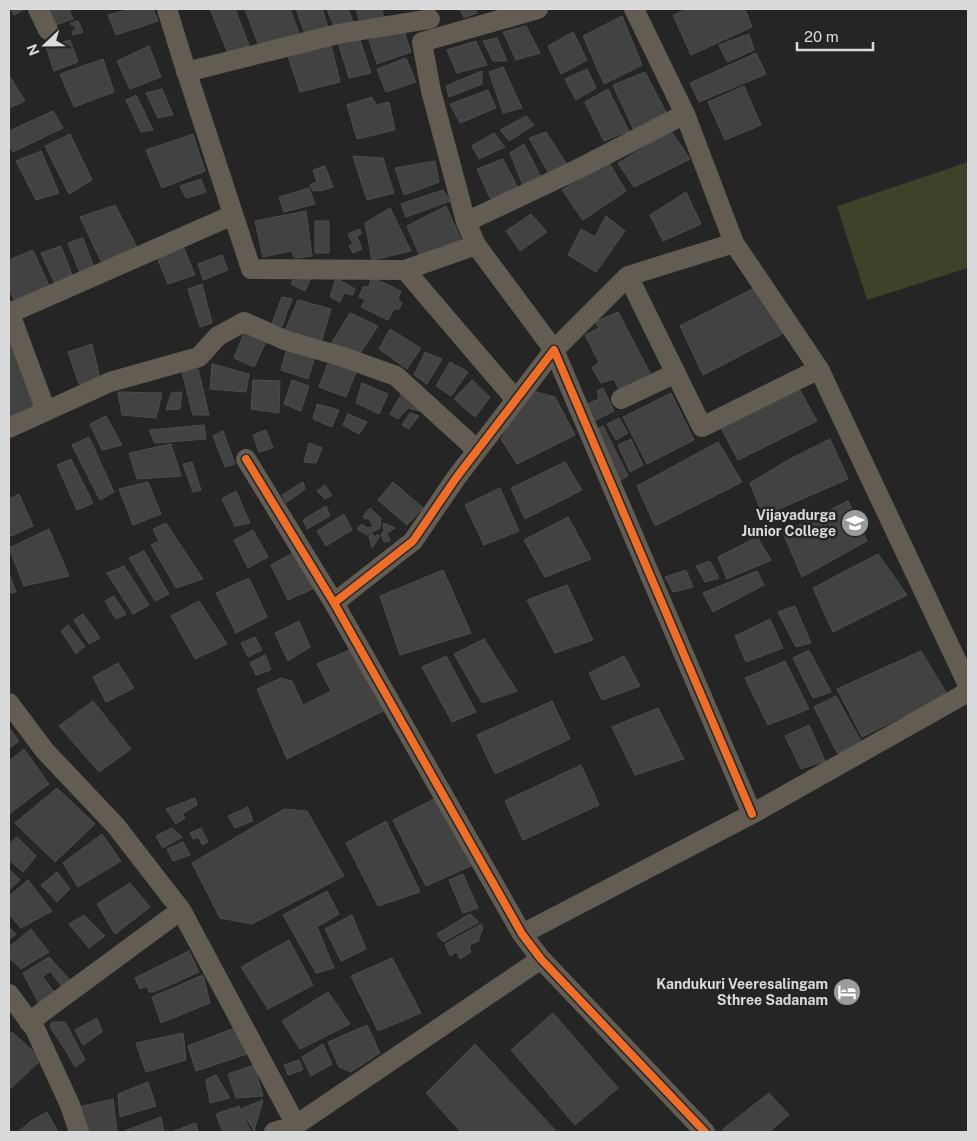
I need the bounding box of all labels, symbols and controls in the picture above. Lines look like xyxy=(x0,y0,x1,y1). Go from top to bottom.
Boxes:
north arrow xyxy=(20,20,70,70)
scale bar xyxy=(797,20,873,52)
text: 20 m xyxy=(804,28,839,45)
text: N xyxy=(23,42,42,58)
place label: Vijayadurga Junior College xyxy=(742,507,836,539)
school or university icon: Vijayadurga Junior College xyxy=(840,508,870,538)
place label: Kandukuri Veeresalingam Sthree Sadanam xyxy=(656,976,828,1008)
hotel icon: Kandukuri Veeresalingam Sthree Sadanam xyxy=(832,977,862,1007)

